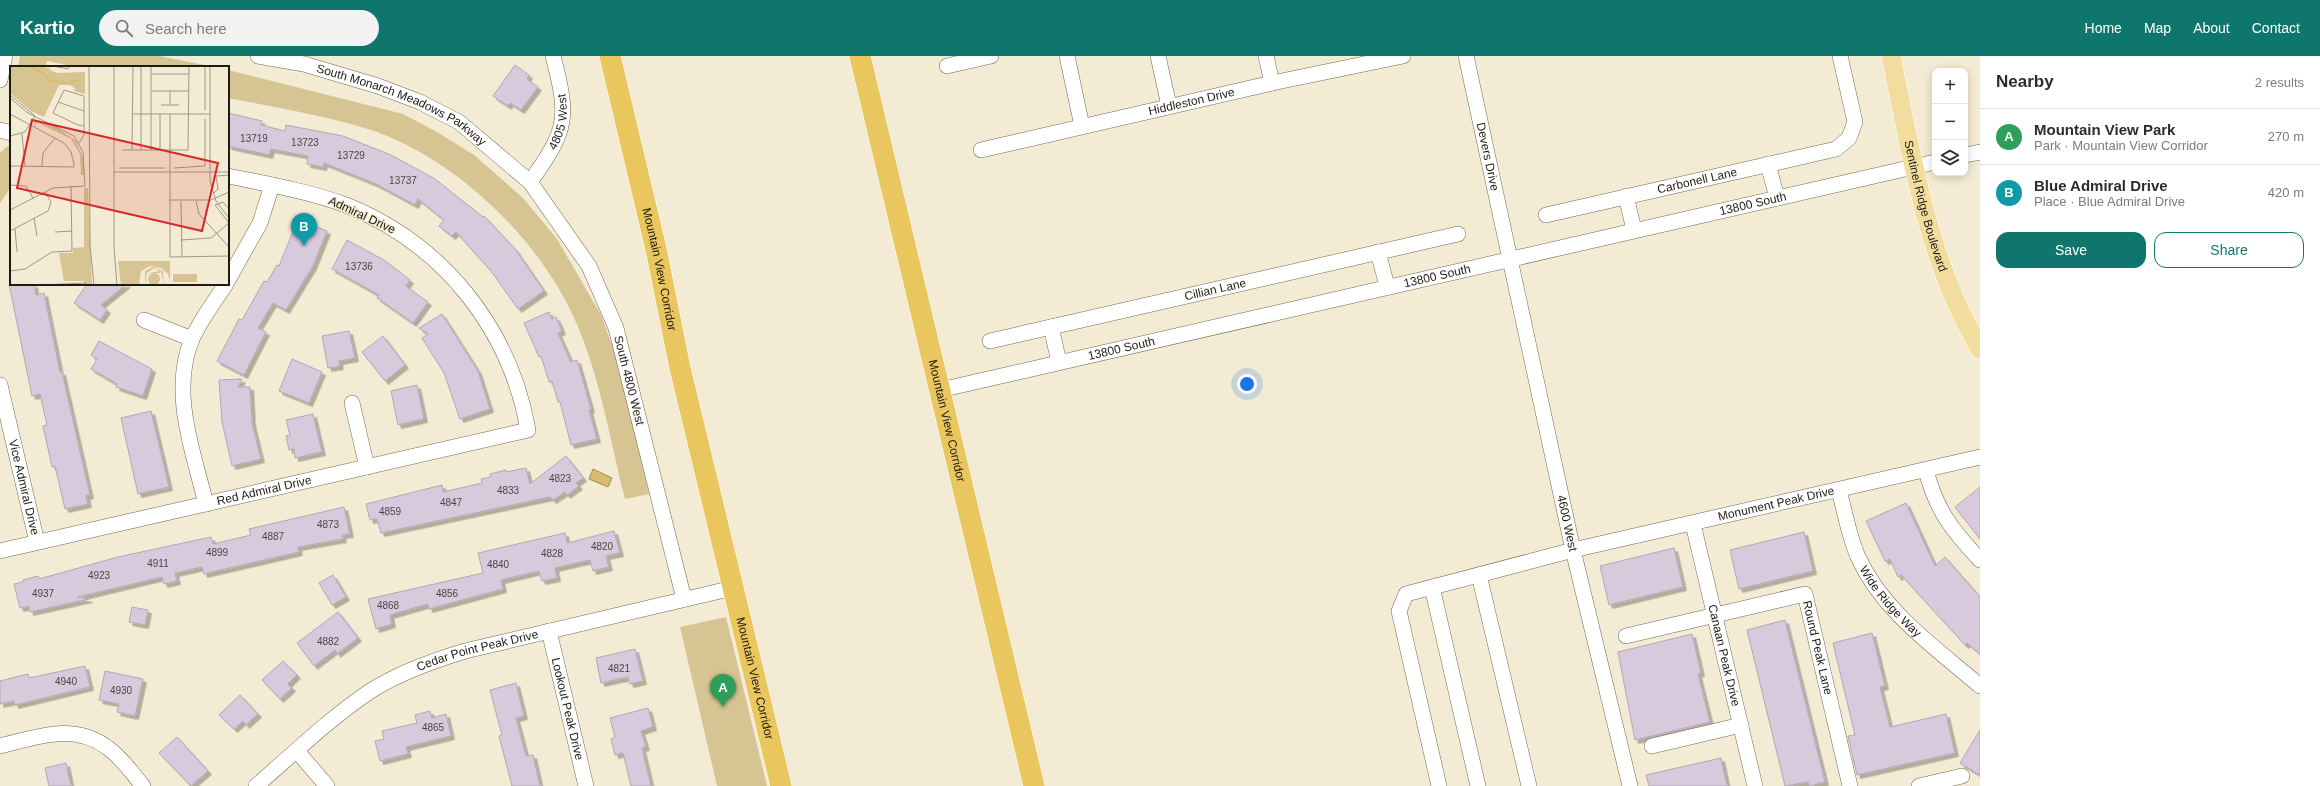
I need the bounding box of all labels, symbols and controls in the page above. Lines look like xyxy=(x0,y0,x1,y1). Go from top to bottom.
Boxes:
search box xyxy=(99,10,379,46)
text: Kartio xyxy=(20,17,75,38)
icon: search xyxy=(113,17,135,39)
text: Search here xyxy=(145,20,227,37)
text: Home xyxy=(2085,20,2122,36)
text: Map xyxy=(2144,20,2171,36)
text: About xyxy=(2193,20,2230,36)
text: Contact xyxy=(2252,20,2300,36)
street label: South Monarch Meadows Parkway xyxy=(315,61,489,149)
inset map xyxy=(10,66,229,285)
map controls xyxy=(1932,68,1968,176)
button: + xyxy=(1932,68,1968,104)
text: Nearby xyxy=(1996,72,2054,91)
text: 2 results xyxy=(2255,75,2304,90)
street label: Hiddleston Drive xyxy=(1147,85,1236,118)
street label: 4805 West xyxy=(546,92,570,152)
button: − xyxy=(1932,104,1968,140)
street label: Devers Drive xyxy=(1474,121,1502,192)
text: Mountain View Park xyxy=(2034,121,2175,138)
text: A xyxy=(2004,129,2014,144)
text: 270 m xyxy=(2268,129,2304,144)
house number: 13719 xyxy=(240,133,268,144)
house number: 13723 xyxy=(291,137,319,148)
text: Park · Mountain View Corridor xyxy=(2034,138,2208,153)
street label: Sentinel Ridge Boulevard xyxy=(1901,139,1950,274)
button: layers xyxy=(1932,140,1968,176)
house number: 13729 xyxy=(337,150,365,161)
street label: Carbonell Lane xyxy=(1656,165,1739,196)
house number: 13737 xyxy=(389,175,417,186)
text: Blue Admiral Drive xyxy=(2034,177,2168,194)
text: B xyxy=(2004,185,2014,200)
text: 420 m xyxy=(2268,185,2304,200)
street label: 13800 South xyxy=(1718,189,1788,218)
street label: Admiral Drive xyxy=(326,193,398,237)
text: Place · Blue Admiral Drive xyxy=(2034,194,2185,209)
street label: Mountain View Corridor xyxy=(639,206,679,332)
pin: B xyxy=(291,213,317,246)
button: Save xyxy=(1996,232,2146,268)
button: Share xyxy=(2154,232,2304,268)
house number: 13736 xyxy=(345,261,373,272)
street label: 13800 South xyxy=(1402,262,1472,291)
street label: Cillian Lane xyxy=(1183,276,1248,303)
street label: South 4800 West xyxy=(611,334,647,427)
street label: 13800 South xyxy=(1086,334,1156,363)
street label: Mountain View Corridor xyxy=(926,358,968,483)
your location xyxy=(1237,374,1257,394)
street label: Vice Admiral Drive xyxy=(6,438,42,537)
street label: Red Admiral Drive xyxy=(215,473,313,508)
house number: 4823 xyxy=(549,473,572,484)
street label: Monument Peak Drive xyxy=(1717,483,1836,524)
house number: 4833 xyxy=(497,485,520,496)
street label: 4600 West xyxy=(1554,494,1580,553)
house number: 4847 xyxy=(440,497,463,508)
house number: 4859 xyxy=(379,506,402,517)
house number: 4873 xyxy=(317,519,340,530)
house number: 4887 xyxy=(262,531,285,542)
house number: 4820 xyxy=(591,541,614,552)
house number: 4899 xyxy=(206,547,229,558)
house number: 4828 xyxy=(541,548,564,559)
house number: 4911 xyxy=(147,558,169,569)
house number: 4840 xyxy=(487,559,510,570)
street label: Wide Ridge Way xyxy=(1857,563,1924,640)
house number: 4923 xyxy=(88,570,111,581)
house number: 4937 xyxy=(32,588,55,599)
house number: 4856 xyxy=(436,588,459,599)
street label: Round Peak Lane xyxy=(1800,599,1835,696)
house number: 4868 xyxy=(377,600,400,611)
street label: Canaan Peak Drive xyxy=(1705,603,1743,708)
street label: Mountain View Corridor xyxy=(733,616,776,741)
street label: Cedar Point Peak Drive xyxy=(415,627,540,674)
house number: 4882 xyxy=(317,636,340,647)
street label: Lookout Peak Drive xyxy=(549,656,587,762)
house number: 4821 xyxy=(608,663,631,674)
pin: A xyxy=(710,674,736,707)
house number: 4940 xyxy=(55,676,78,687)
house number: 4930 xyxy=(110,685,133,696)
house number: 4865 xyxy=(422,722,445,733)

